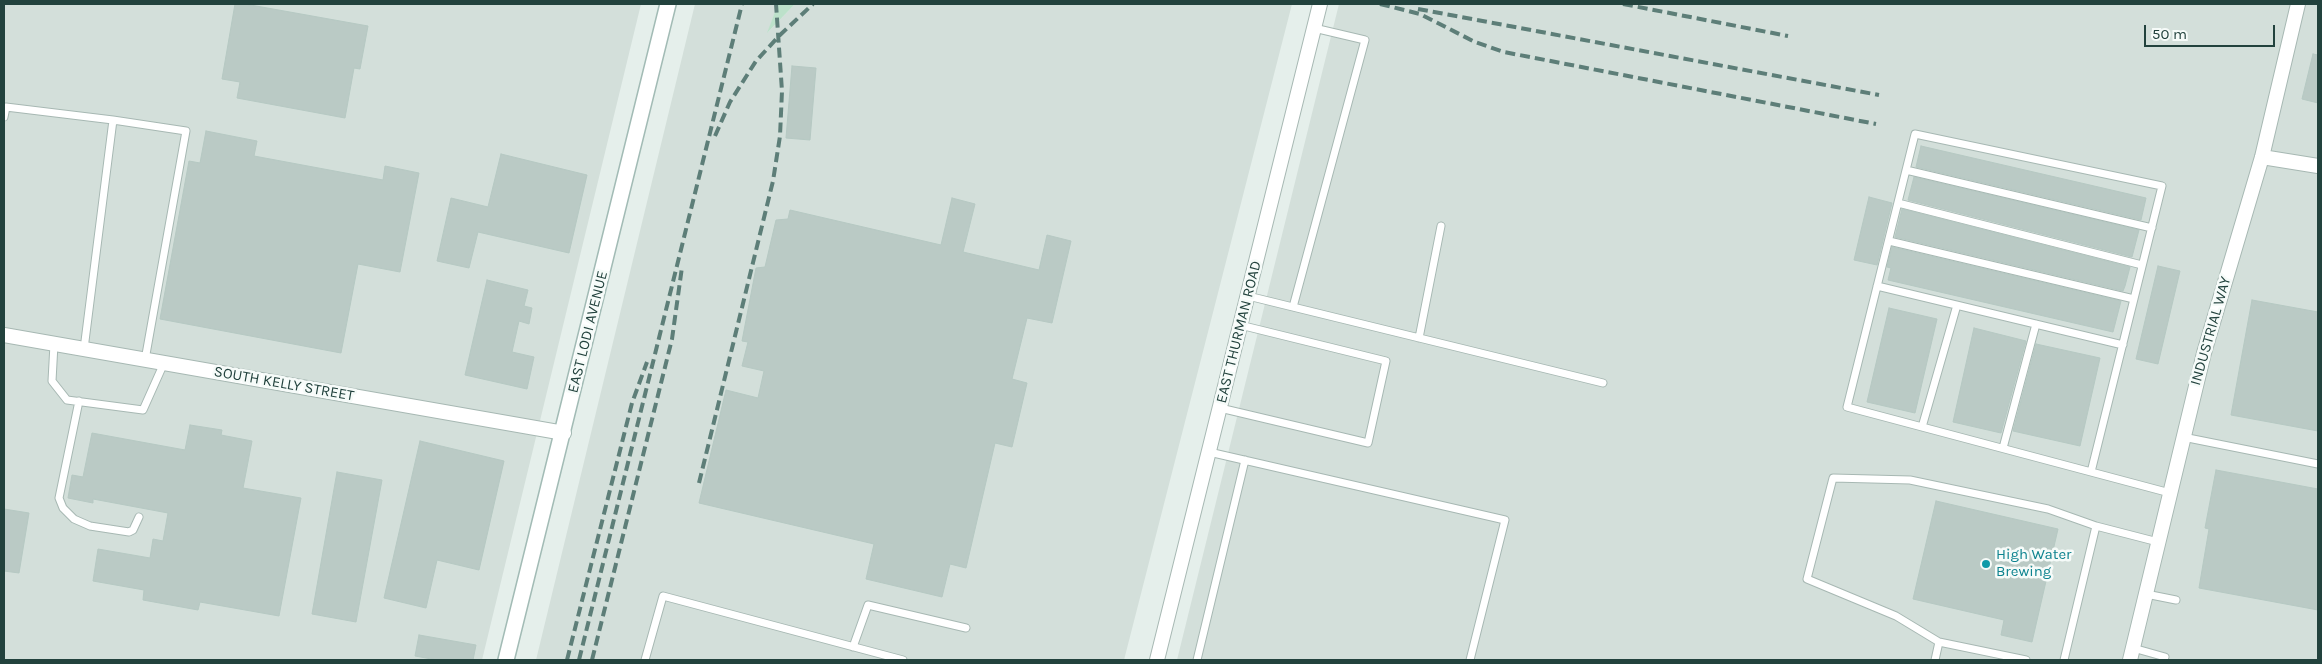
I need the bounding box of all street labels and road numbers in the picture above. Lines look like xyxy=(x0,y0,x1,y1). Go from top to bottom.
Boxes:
street label: EAST THURMAN ROAD xyxy=(1213,259,1265,405)
street label: EAST LODI AVENUE xyxy=(564,269,612,395)
street label: INDUSTRIAL WAY xyxy=(2187,274,2235,388)
street label: SOUTH KELLY STREET xyxy=(212,363,356,405)

